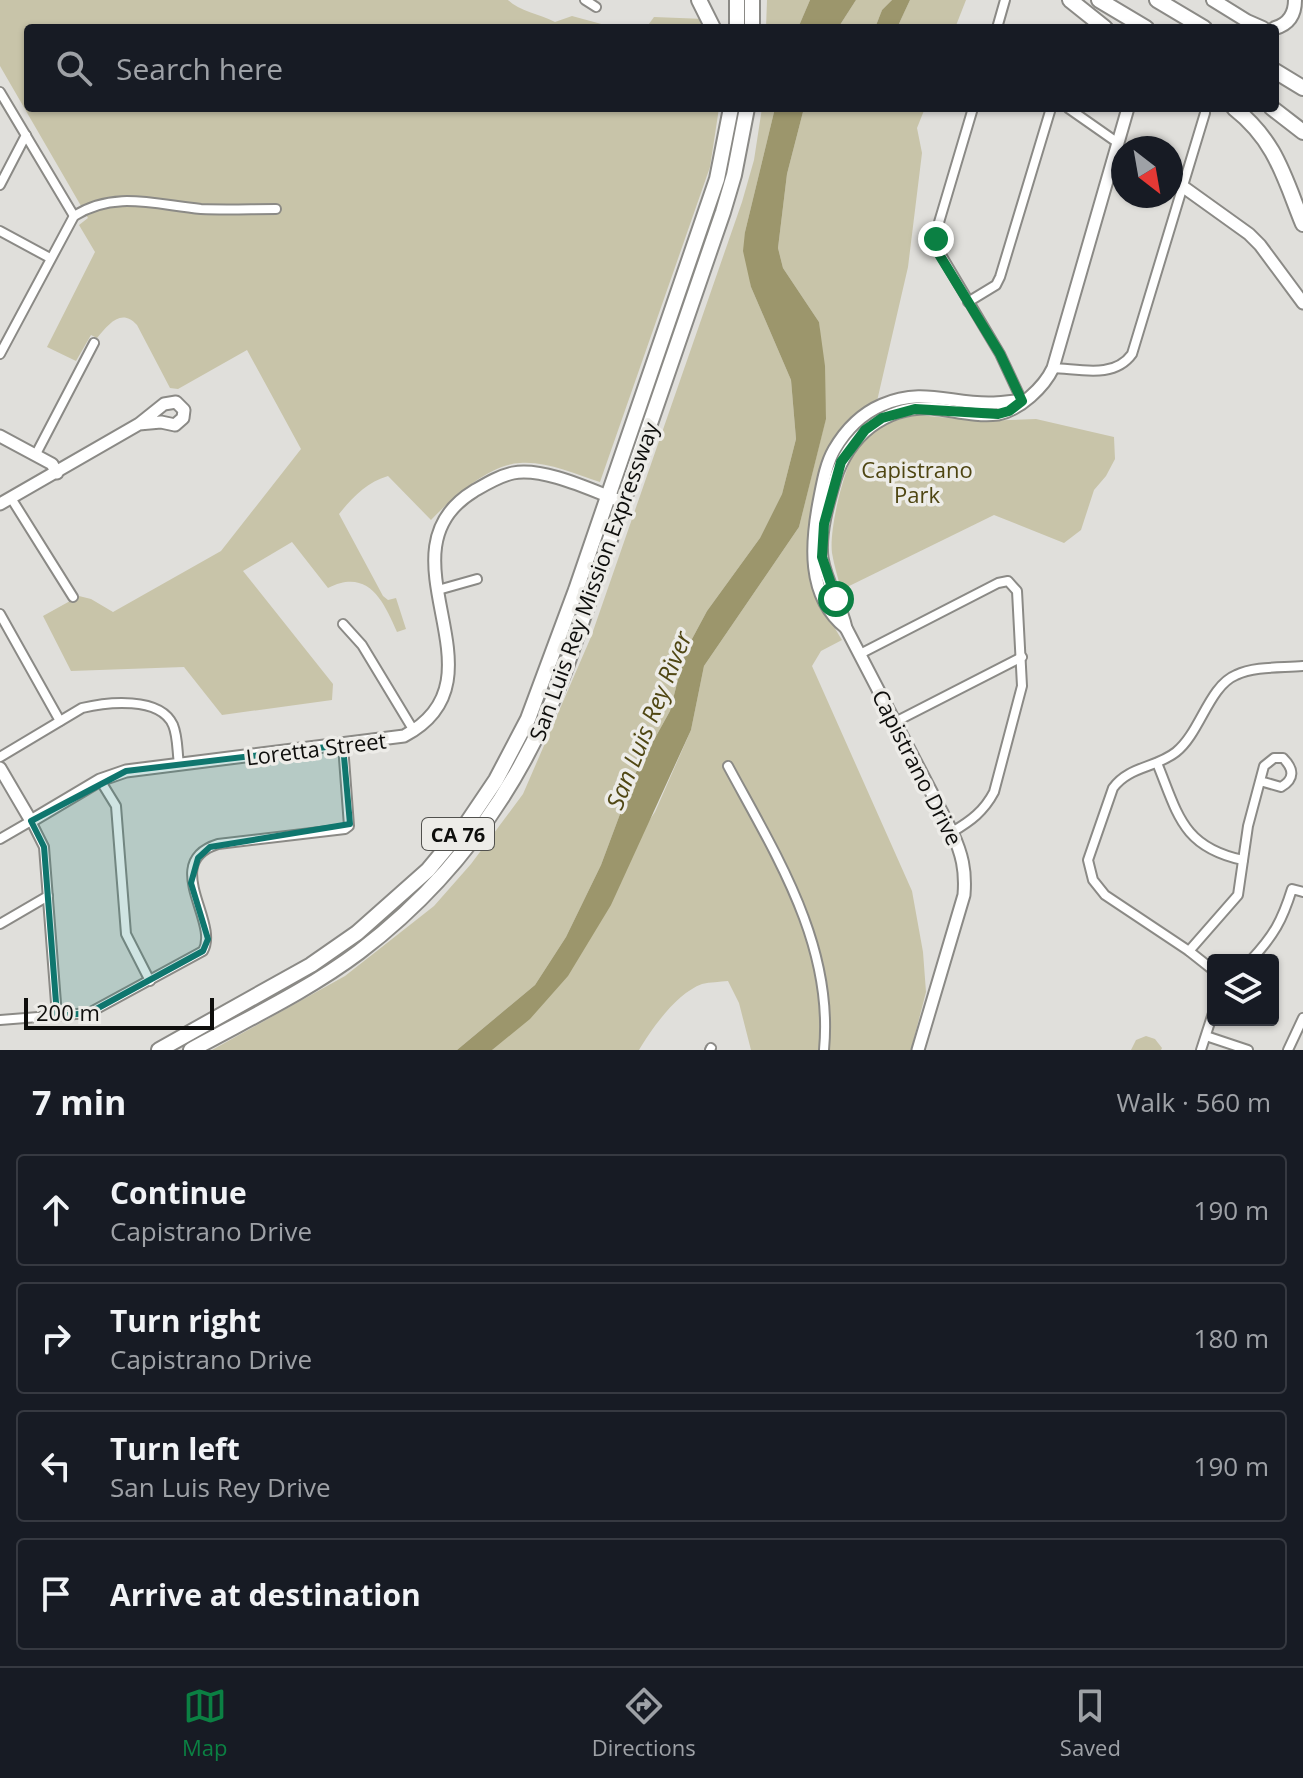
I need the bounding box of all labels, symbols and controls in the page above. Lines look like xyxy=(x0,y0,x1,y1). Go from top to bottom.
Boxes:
search box xyxy=(24,24,1279,112)
icon: search xyxy=(52,46,96,90)
text: Search here xyxy=(116,48,283,89)
north arrow xyxy=(1111,136,1183,208)
route end xyxy=(918,221,954,257)
street label: San Luis Rey Mission Expressway xyxy=(521,417,665,744)
park label: Capistrano Park xyxy=(861,454,973,509)
route start xyxy=(818,581,854,617)
water label: San Luis Rey River xyxy=(597,625,699,814)
street label: Capistrano Drive xyxy=(866,684,970,850)
street label: Loretta Street xyxy=(244,724,388,771)
road number: CA 76 xyxy=(422,818,494,850)
map controls xyxy=(1207,954,1279,1026)
button: layers xyxy=(1207,954,1279,1026)
scale bar xyxy=(24,994,214,1030)
text: 200 m xyxy=(36,997,100,1027)
text: 7 min xyxy=(32,1079,126,1125)
text: Walk · 560 m xyxy=(1117,1084,1271,1120)
text: Continue xyxy=(110,1172,247,1213)
icon: ahead xyxy=(34,1188,78,1232)
text: 190 m xyxy=(1194,1192,1269,1228)
text: Capistrano Drive xyxy=(110,1213,312,1249)
text: Turn right xyxy=(110,1300,261,1341)
icon: right xyxy=(34,1316,78,1360)
text: 180 m xyxy=(1194,1320,1269,1356)
text: Capistrano Drive xyxy=(110,1341,312,1377)
text: Turn left xyxy=(110,1428,240,1469)
icon: left xyxy=(34,1444,78,1488)
text: 190 m xyxy=(1194,1448,1269,1484)
text: San Luis Rey Drive xyxy=(110,1469,331,1505)
icon: arrive xyxy=(34,1572,78,1616)
text: Arrive at destination xyxy=(110,1574,421,1615)
tab: Map xyxy=(182,1684,228,1762)
tab: Directions xyxy=(592,1684,696,1762)
tab: Saved xyxy=(1060,1684,1121,1762)

